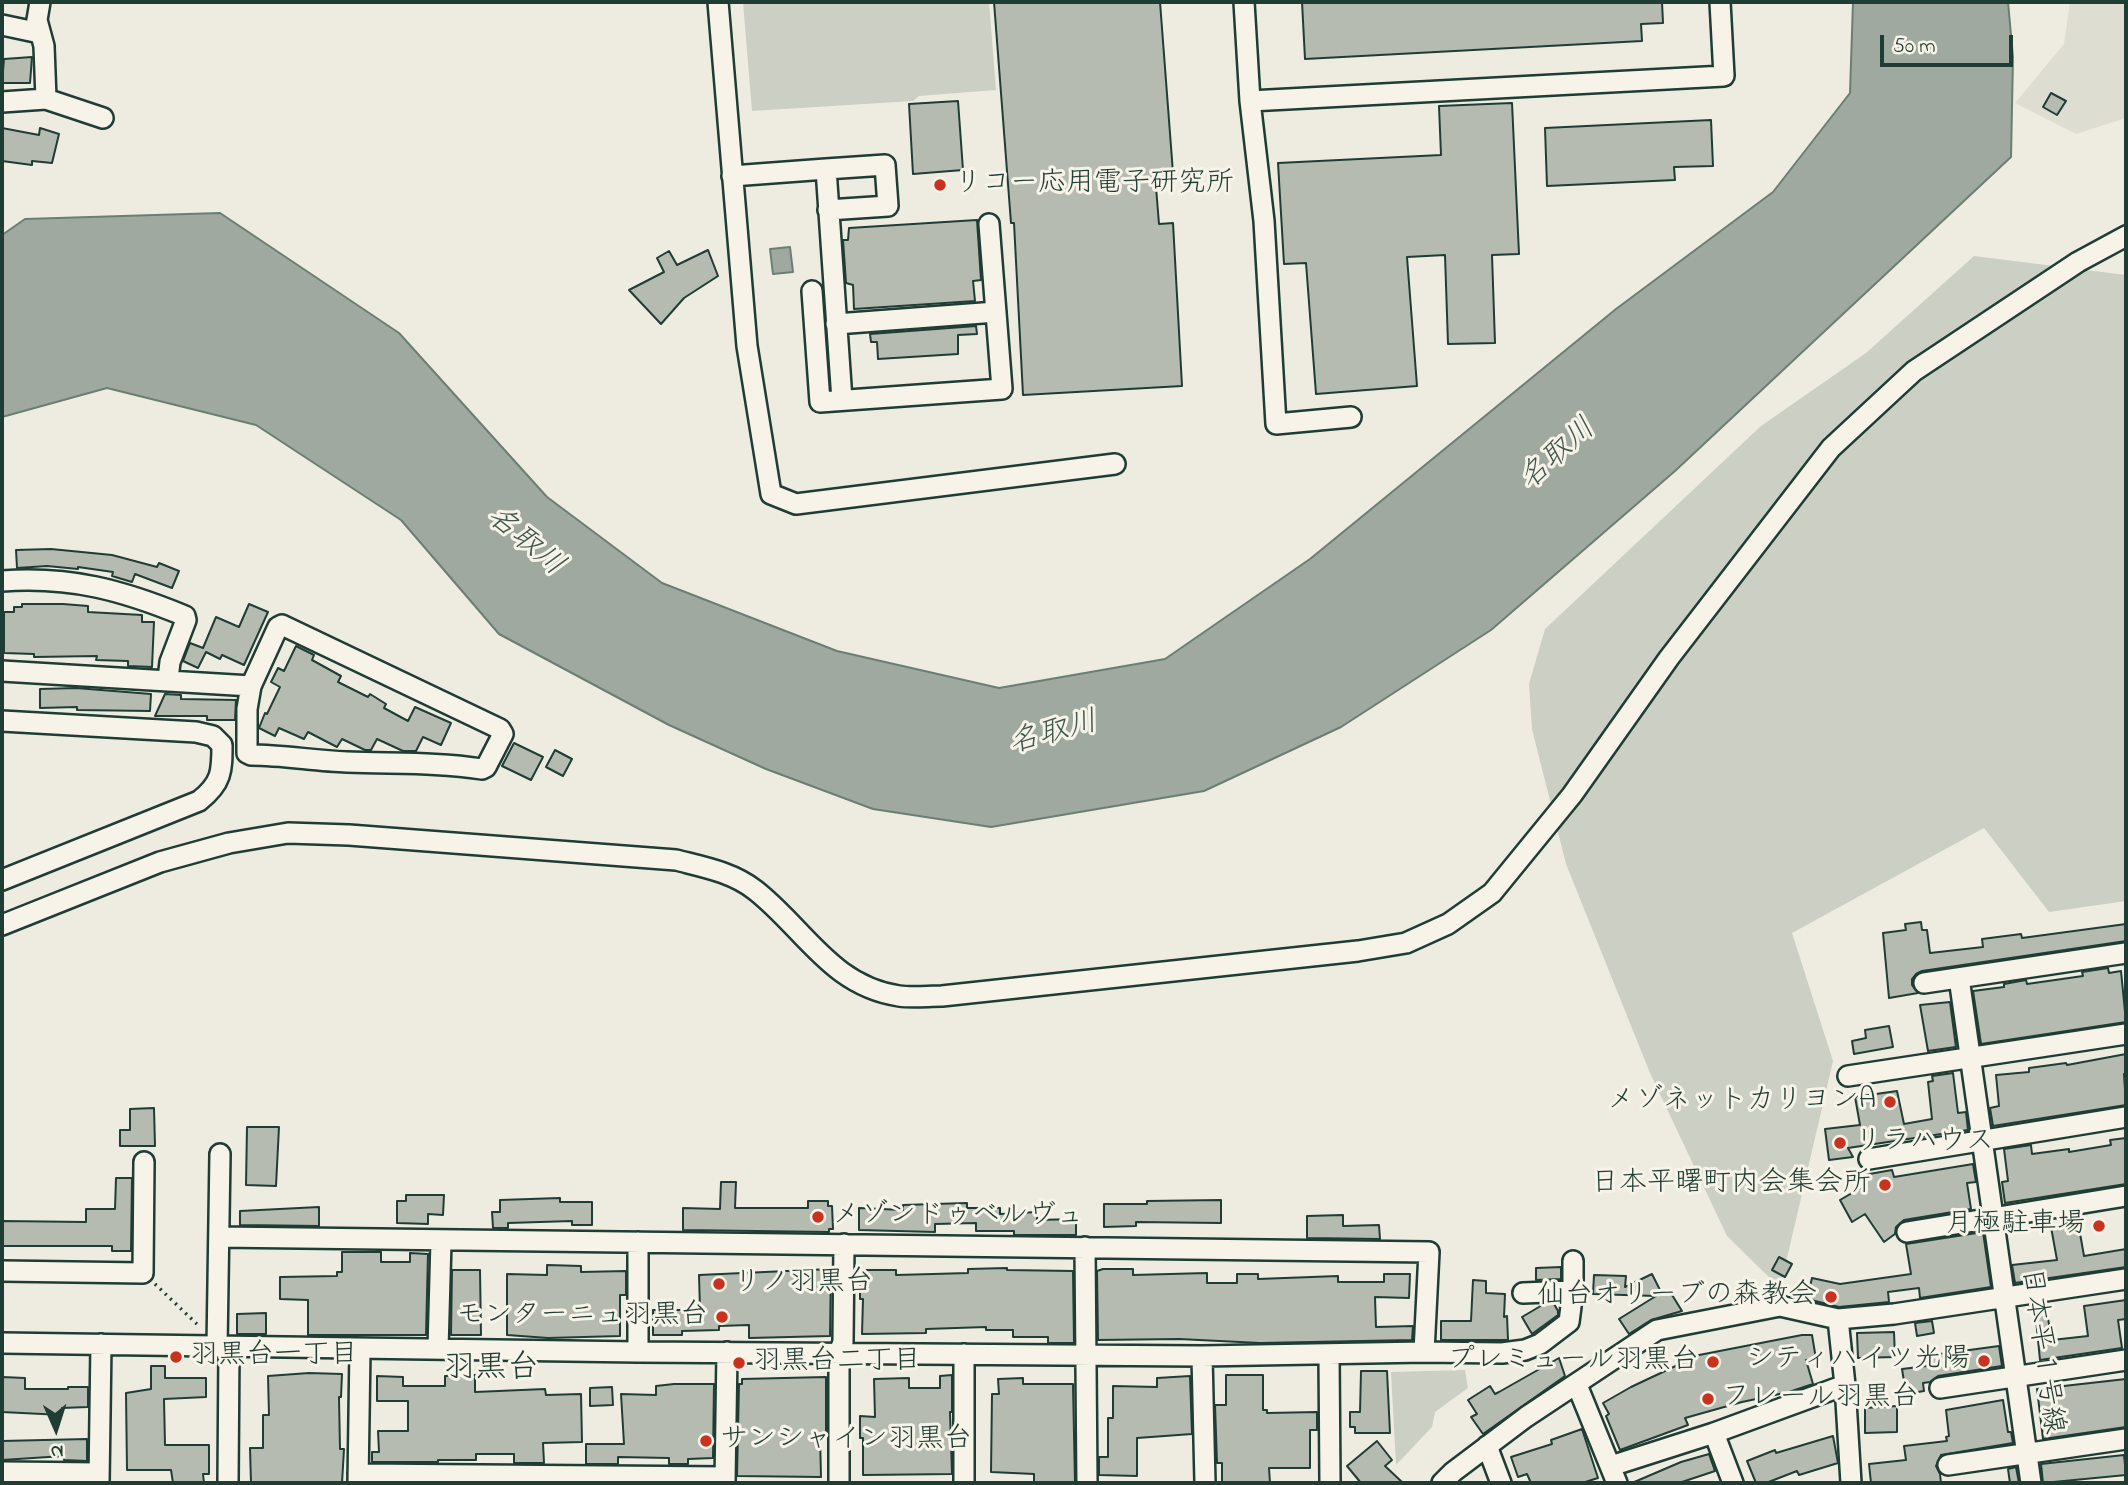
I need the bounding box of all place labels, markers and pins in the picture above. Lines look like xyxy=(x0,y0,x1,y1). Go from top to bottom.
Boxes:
place label: リコー応用電子研究所 xyxy=(954,168,1234,202)
marker: リコー応用電子研究所 xyxy=(932,177,948,193)
place label: メゾネットカリヨンA xyxy=(1607,1085,1876,1119)
marker: メゾネットカリヨンA xyxy=(1882,1094,1898,1110)
place label: リラハウス xyxy=(1854,1126,1994,1160)
marker: リラハウス xyxy=(1832,1135,1848,1151)
place label: 日本平曙町内会集会所 xyxy=(1591,1168,1871,1202)
marker: 日本平曙町内会集会所 xyxy=(1877,1177,1893,1193)
place label: メゾンドゥベルヴュ xyxy=(832,1200,1084,1234)
marker: メゾンドゥベルヴュ xyxy=(810,1209,826,1225)
place label: 月極駐車場 xyxy=(1945,1209,2085,1243)
marker: 月極駐車場 xyxy=(2091,1218,2107,1234)
place label: リノ羽黒台 xyxy=(733,1267,873,1301)
marker: リノ羽黒台 xyxy=(711,1276,727,1292)
place label: 仙台オリーブの森教会 xyxy=(1537,1280,1817,1314)
marker: 仙台オリーブの森教会 xyxy=(1823,1289,1839,1305)
place label: モンターニュ羽黒台 xyxy=(456,1300,708,1334)
marker: モンターニュ羽黒台 xyxy=(714,1309,730,1325)
place label: 羽黒台一丁目 xyxy=(190,1340,358,1374)
place label: シティハイツ光陽 xyxy=(1746,1344,1970,1378)
place label: プレミュール羽黒台 xyxy=(1447,1345,1699,1379)
place label: 羽黒台二丁目 xyxy=(753,1346,921,1380)
marker: 羽黒台一丁目 xyxy=(168,1349,184,1365)
marker: シティハイツ光陽 xyxy=(1976,1353,1992,1369)
marker: プレミュール羽黒台 xyxy=(1705,1354,1721,1370)
marker: 羽黒台二丁目 xyxy=(731,1355,747,1371)
place label: フレール羽黒台 xyxy=(1722,1382,1919,1416)
marker: フレール羽黒台 xyxy=(1700,1391,1716,1407)
place label: サンシャイン羽黒台 xyxy=(720,1424,972,1458)
marker: サンシャイン羽黒台 xyxy=(698,1433,714,1449)

